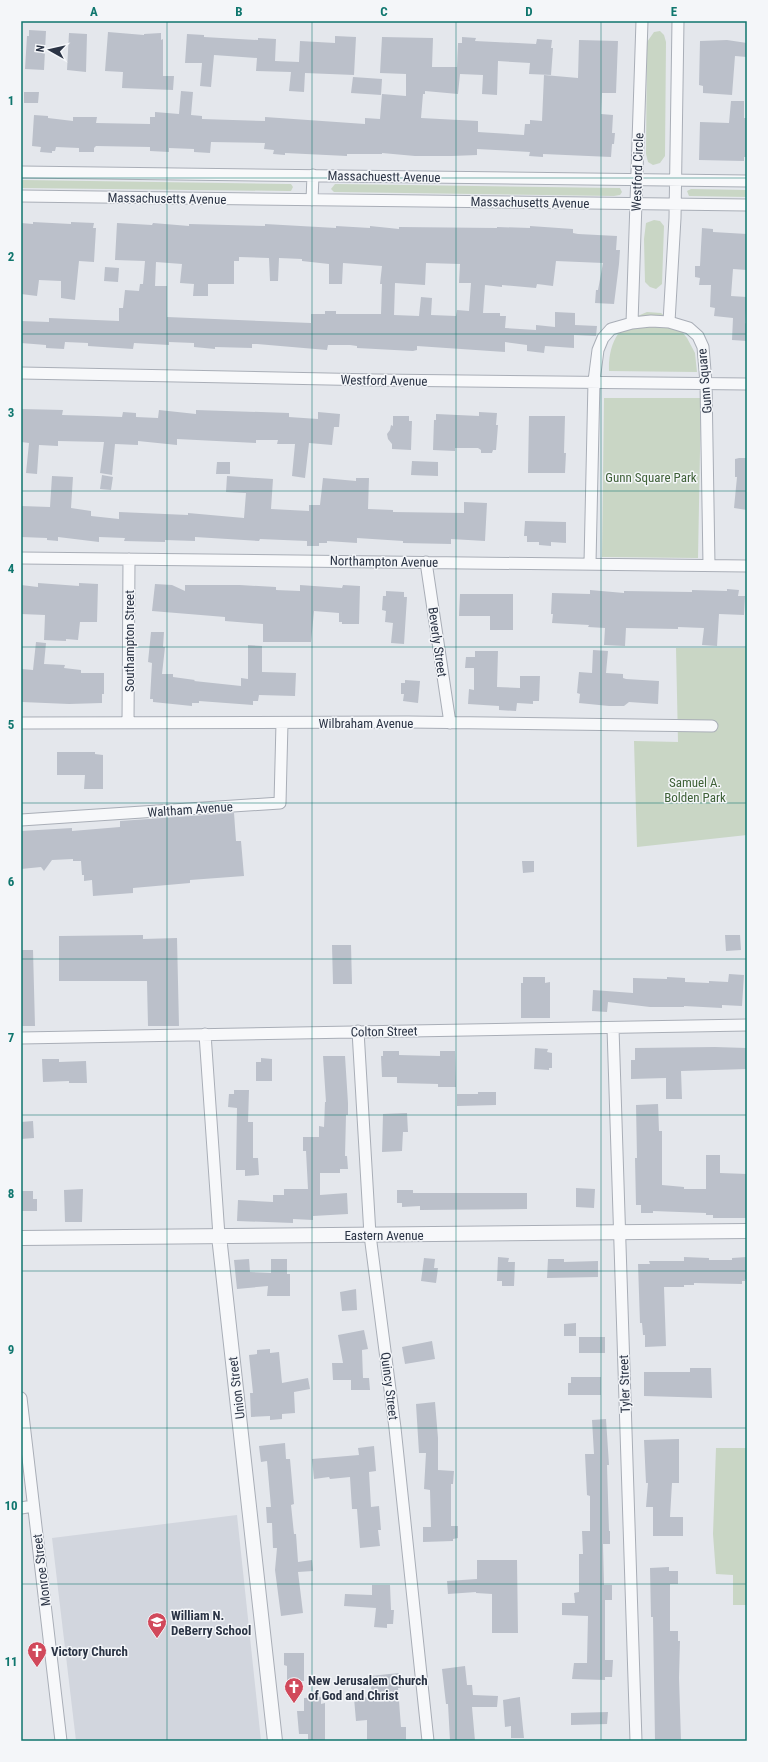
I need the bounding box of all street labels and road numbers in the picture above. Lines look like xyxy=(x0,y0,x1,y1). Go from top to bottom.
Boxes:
street label: Westford Circle xyxy=(629,132,646,212)
street label: Massachuestt Avenue xyxy=(327,168,441,185)
street label: Massachusetts Avenue xyxy=(107,190,226,207)
street label: Massachusetts Avenue xyxy=(470,194,589,211)
street label: Gunn Square xyxy=(694,348,715,414)
street label: Westford Avenue xyxy=(340,372,428,389)
street label: Northampton Avenue xyxy=(330,553,438,570)
street label: Southampton Street xyxy=(122,590,137,692)
street label: Beverly Street xyxy=(425,606,450,678)
street label: Wilbraham Avenue xyxy=(319,716,413,731)
street label: Waltham Avenue xyxy=(147,799,233,820)
street label: Colton Street xyxy=(350,1023,418,1040)
street label: Eastern Avenue xyxy=(344,1228,424,1243)
street label: Quincy Street xyxy=(378,1351,401,1421)
street label: Tyler Street xyxy=(616,1354,633,1413)
street label: Union Street xyxy=(225,1356,248,1420)
street label: Monroe Street xyxy=(30,1533,53,1607)

